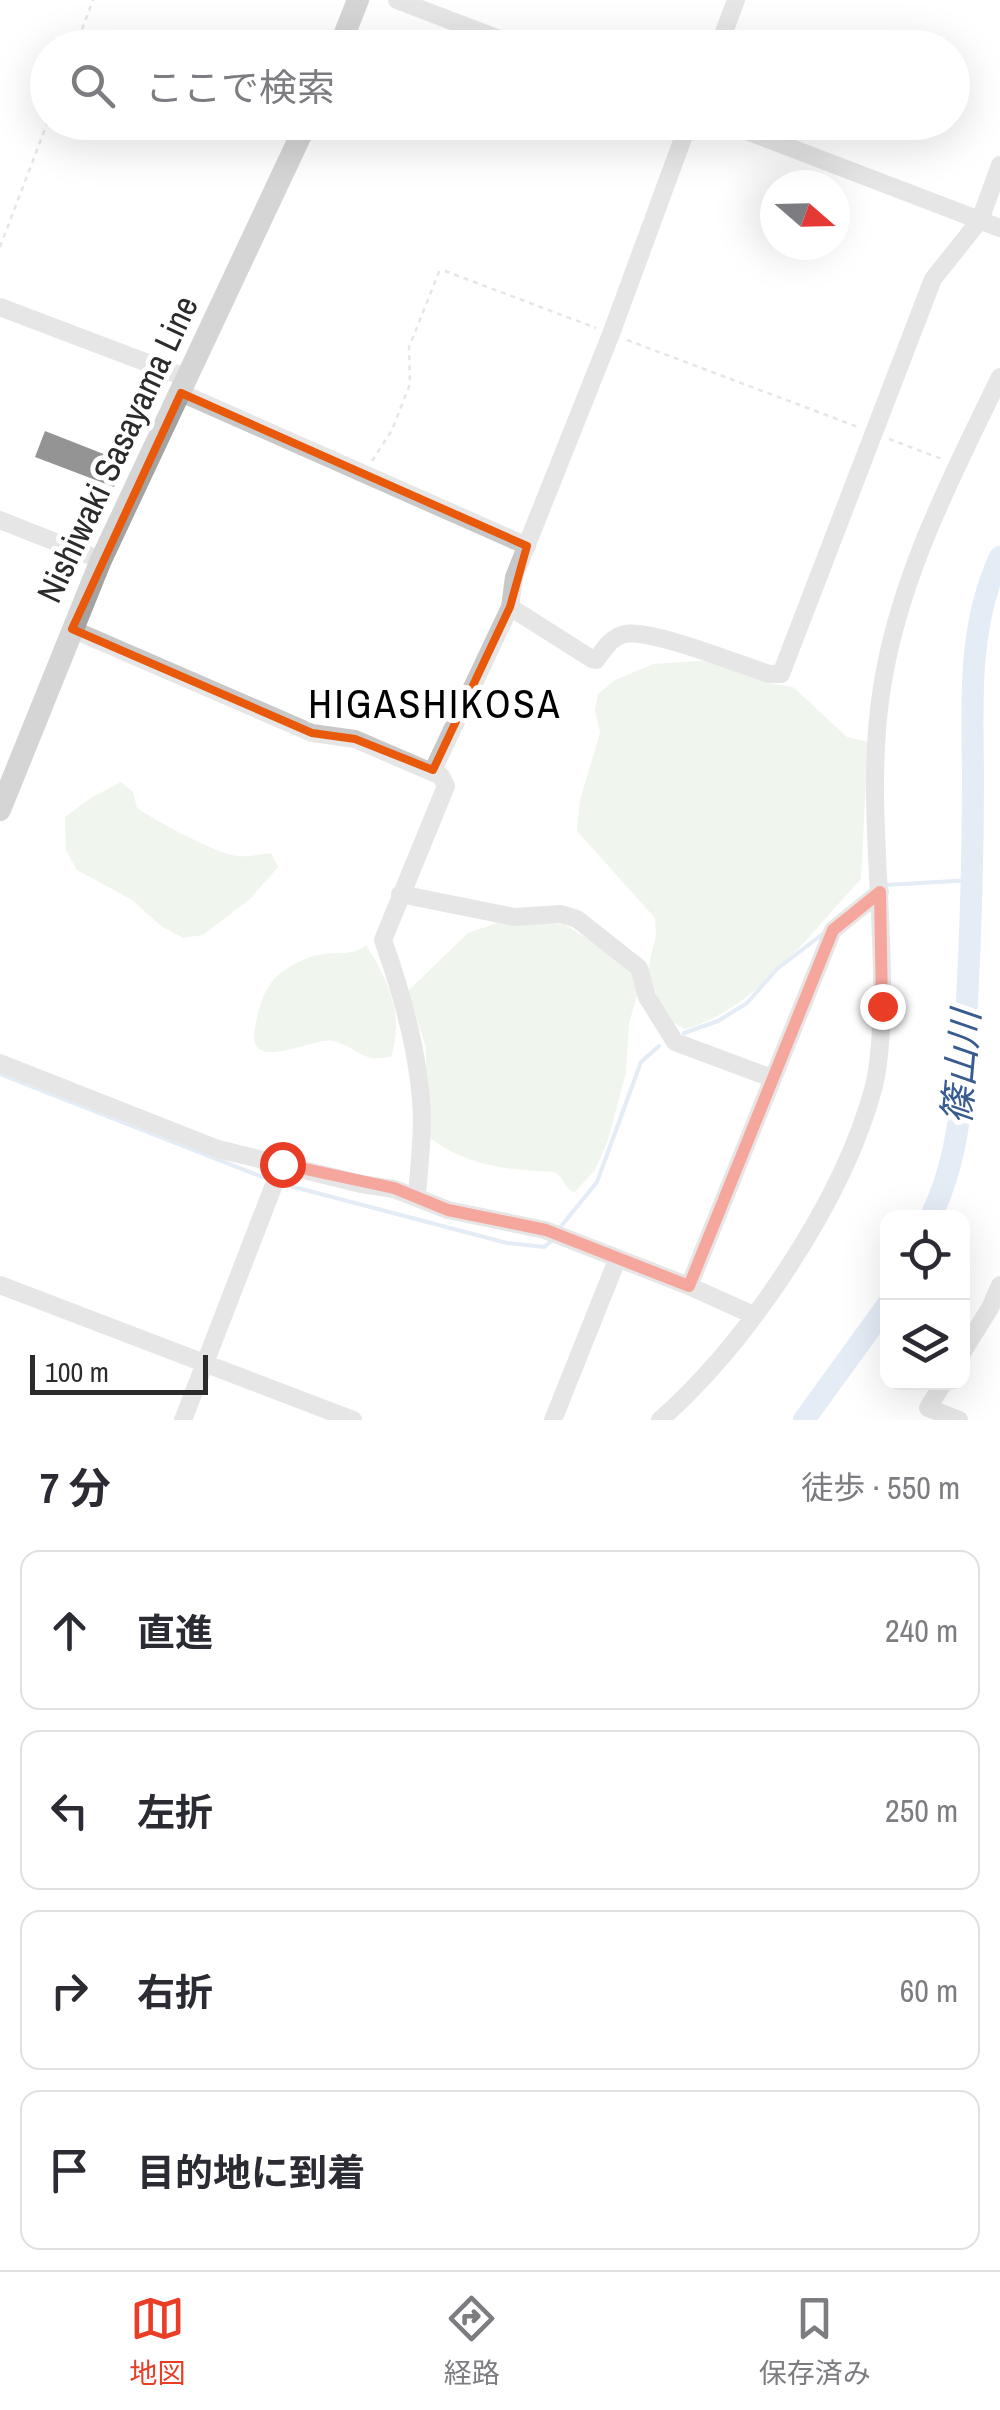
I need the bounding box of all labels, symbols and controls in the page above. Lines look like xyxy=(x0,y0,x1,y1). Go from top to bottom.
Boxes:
search box xyxy=(30,30,970,140)
icon: search xyxy=(65,58,120,113)
text: ここで検索 xyxy=(145,62,335,113)
north arrow xyxy=(760,170,850,260)
street label: Nishiwaki Sasayama Line xyxy=(25,288,209,610)
district label: HIGASHIKOSA xyxy=(308,677,562,730)
route end xyxy=(860,984,906,1030)
water label: 篠山川 xyxy=(931,1004,992,1126)
route start xyxy=(260,1142,306,1188)
map controls xyxy=(880,1210,970,1390)
button: locate xyxy=(880,1210,970,1300)
button: layers xyxy=(880,1300,970,1390)
scale bar xyxy=(30,1350,208,1394)
text: 100 m xyxy=(45,1353,109,1391)
text: 7 分 xyxy=(40,1460,111,1516)
text: 徒歩 · 550 m xyxy=(801,1466,960,1509)
icon: ahead xyxy=(42,1603,97,1658)
text: 直進 xyxy=(137,1607,213,1658)
text: 240 m xyxy=(885,1609,958,1652)
icon: left xyxy=(42,1783,97,1838)
text: 左折 xyxy=(137,1787,213,1838)
text: 250 m xyxy=(885,1789,958,1832)
icon: right xyxy=(42,1963,97,2018)
text: 右折 xyxy=(137,1967,213,2018)
text: 60 m xyxy=(900,1969,958,2012)
icon: arrive xyxy=(42,2143,97,2198)
text: 目的地に到着 xyxy=(137,2147,365,2198)
tab: 地図 xyxy=(129,2291,185,2392)
tab: 経路 xyxy=(444,2291,500,2392)
tab: 保存済み xyxy=(759,2291,871,2392)

